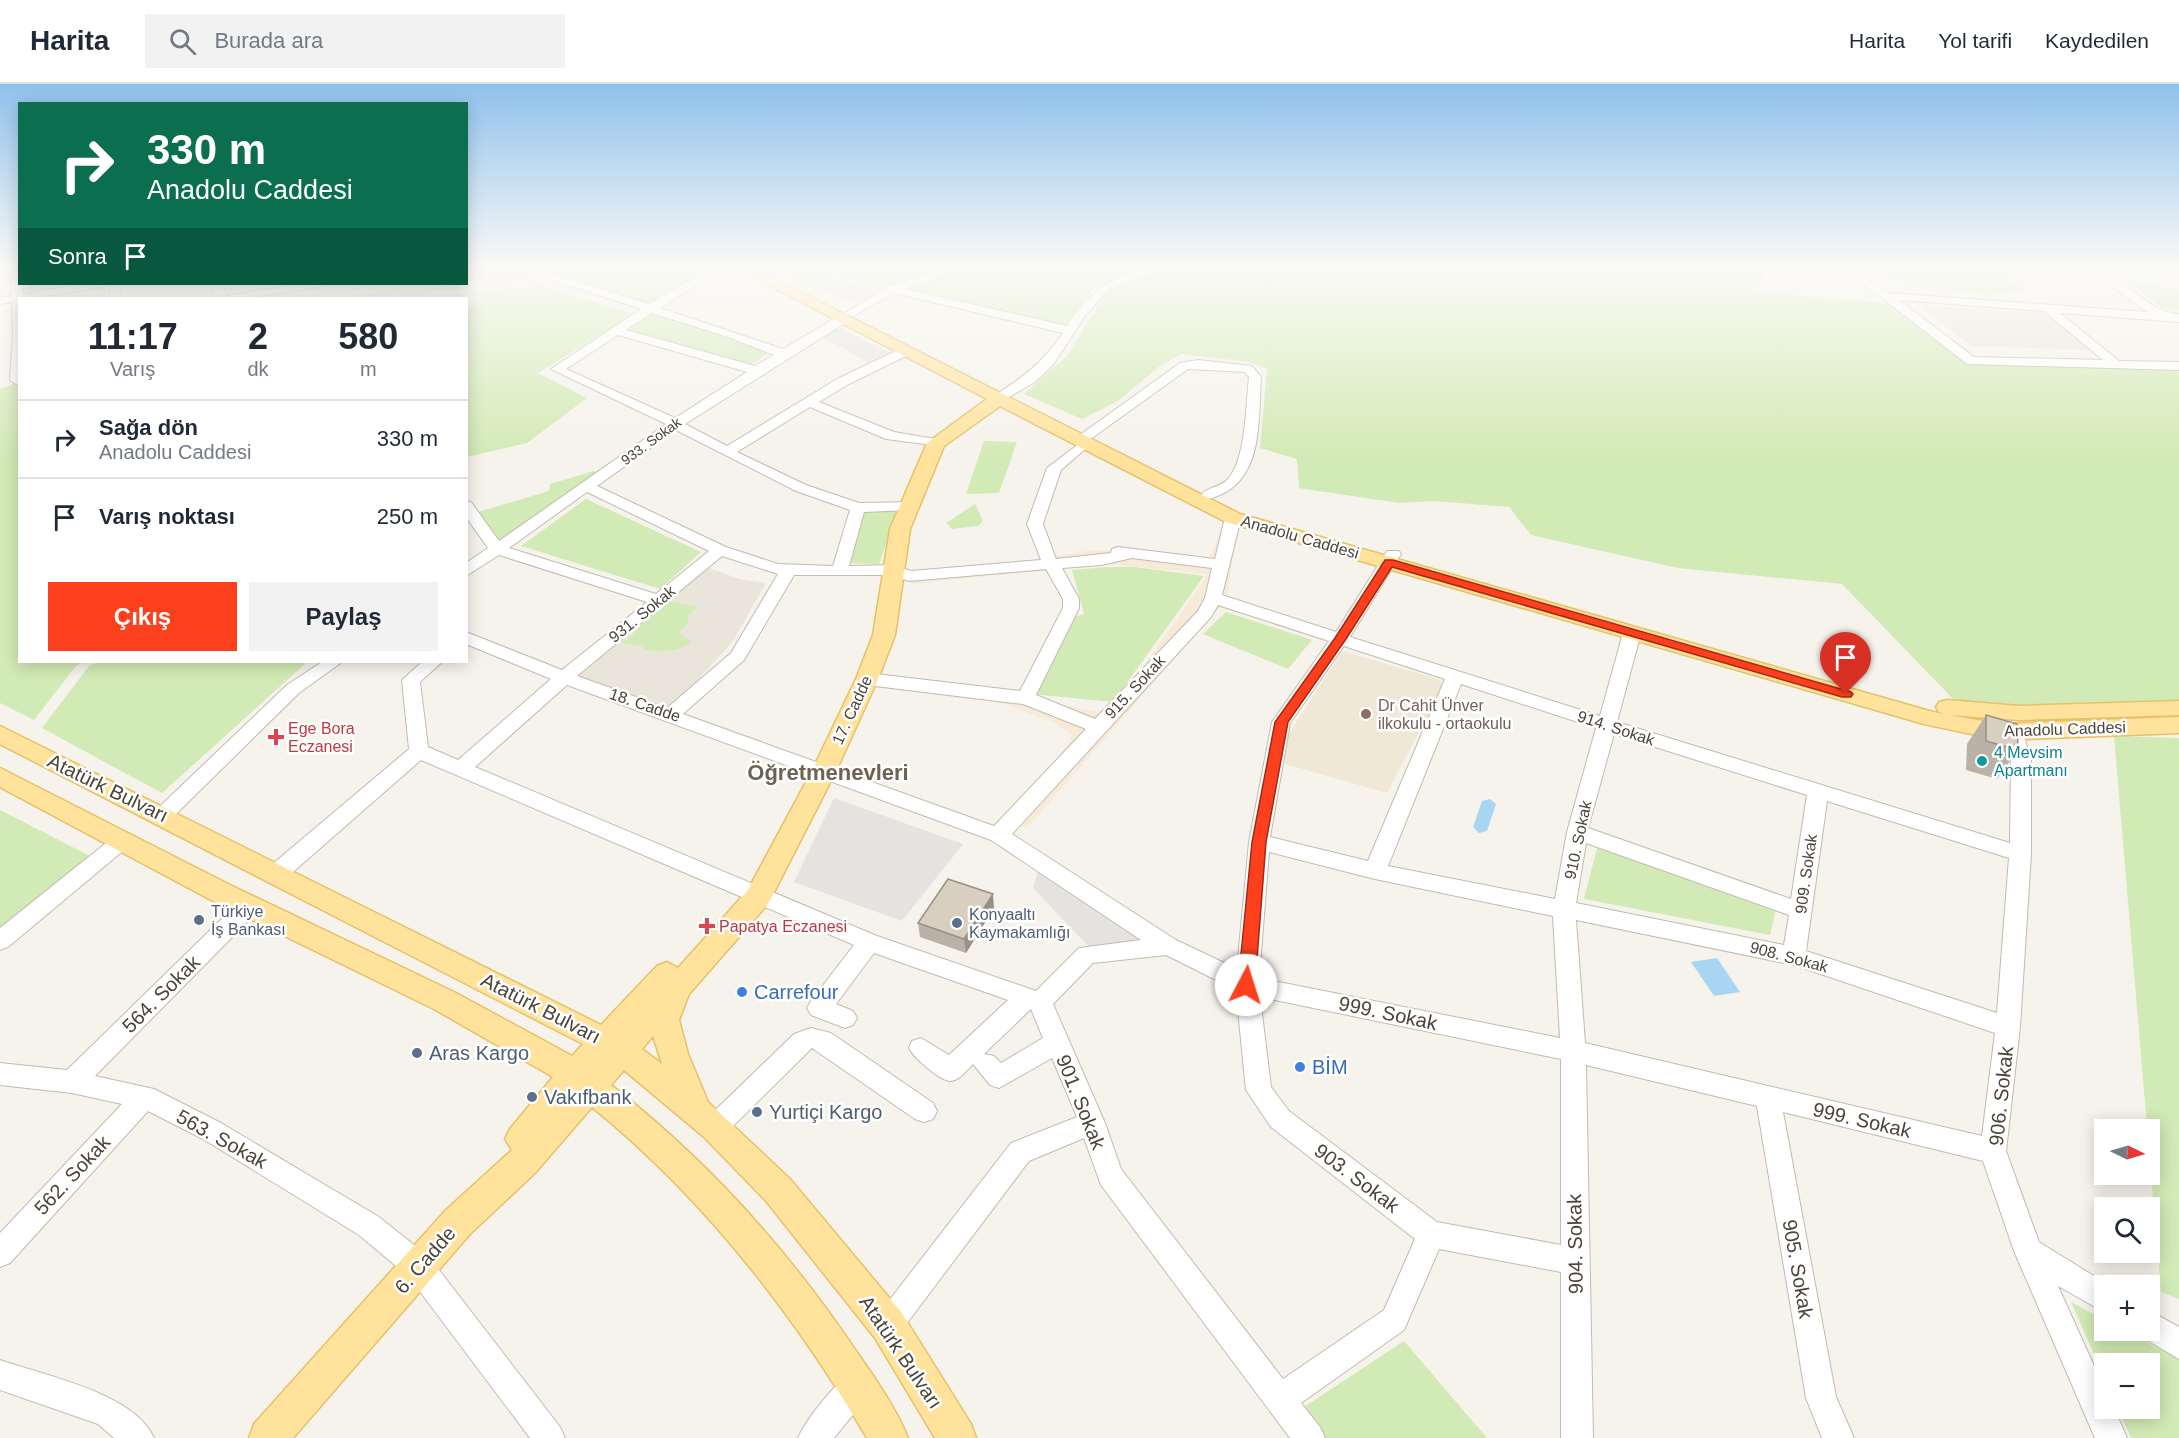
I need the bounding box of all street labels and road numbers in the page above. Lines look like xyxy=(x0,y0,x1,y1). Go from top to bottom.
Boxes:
street label: 933. Sokak xyxy=(618,413,685,468)
street label: Anadolu Caddesi xyxy=(1239,512,1361,562)
street label: 931. Sokak xyxy=(606,582,679,646)
street label: 915. Sokak xyxy=(1101,651,1169,722)
street label: 17. Cadde xyxy=(829,673,875,747)
street label: 18. Cadde xyxy=(607,685,683,725)
street label: 914. Sokak xyxy=(1575,708,1658,749)
street label: Anadolu Caddesi xyxy=(2004,718,2126,740)
street label: Atatürk Bulvarı xyxy=(44,749,172,827)
street label: 910. Sokak xyxy=(1561,798,1595,881)
street label: 909. Sokak xyxy=(1792,832,1820,915)
street label: 908. Sokak xyxy=(1748,938,1831,976)
street label: 564. Sokak xyxy=(118,950,205,1037)
street label: Atatürk Bulvarı xyxy=(478,968,604,1048)
street label: 999. Sokak xyxy=(1337,992,1440,1034)
street label: 906. Sokak xyxy=(1985,1044,2017,1147)
street label: 901. Sokak xyxy=(1052,1051,1110,1153)
street label: 999. Sokak xyxy=(1811,1098,1914,1142)
street label: 563. Sokak xyxy=(173,1105,272,1173)
street label: 562. Sokak xyxy=(30,1130,115,1219)
street label: 903. Sokak xyxy=(1310,1139,1404,1217)
street label: 904. Sokak xyxy=(1563,1193,1587,1294)
street label: 905. Sokak xyxy=(1778,1218,1818,1321)
street label: 6. Cadde xyxy=(390,1222,460,1298)
street label: Atatürk Bulvarı xyxy=(855,1291,947,1413)

